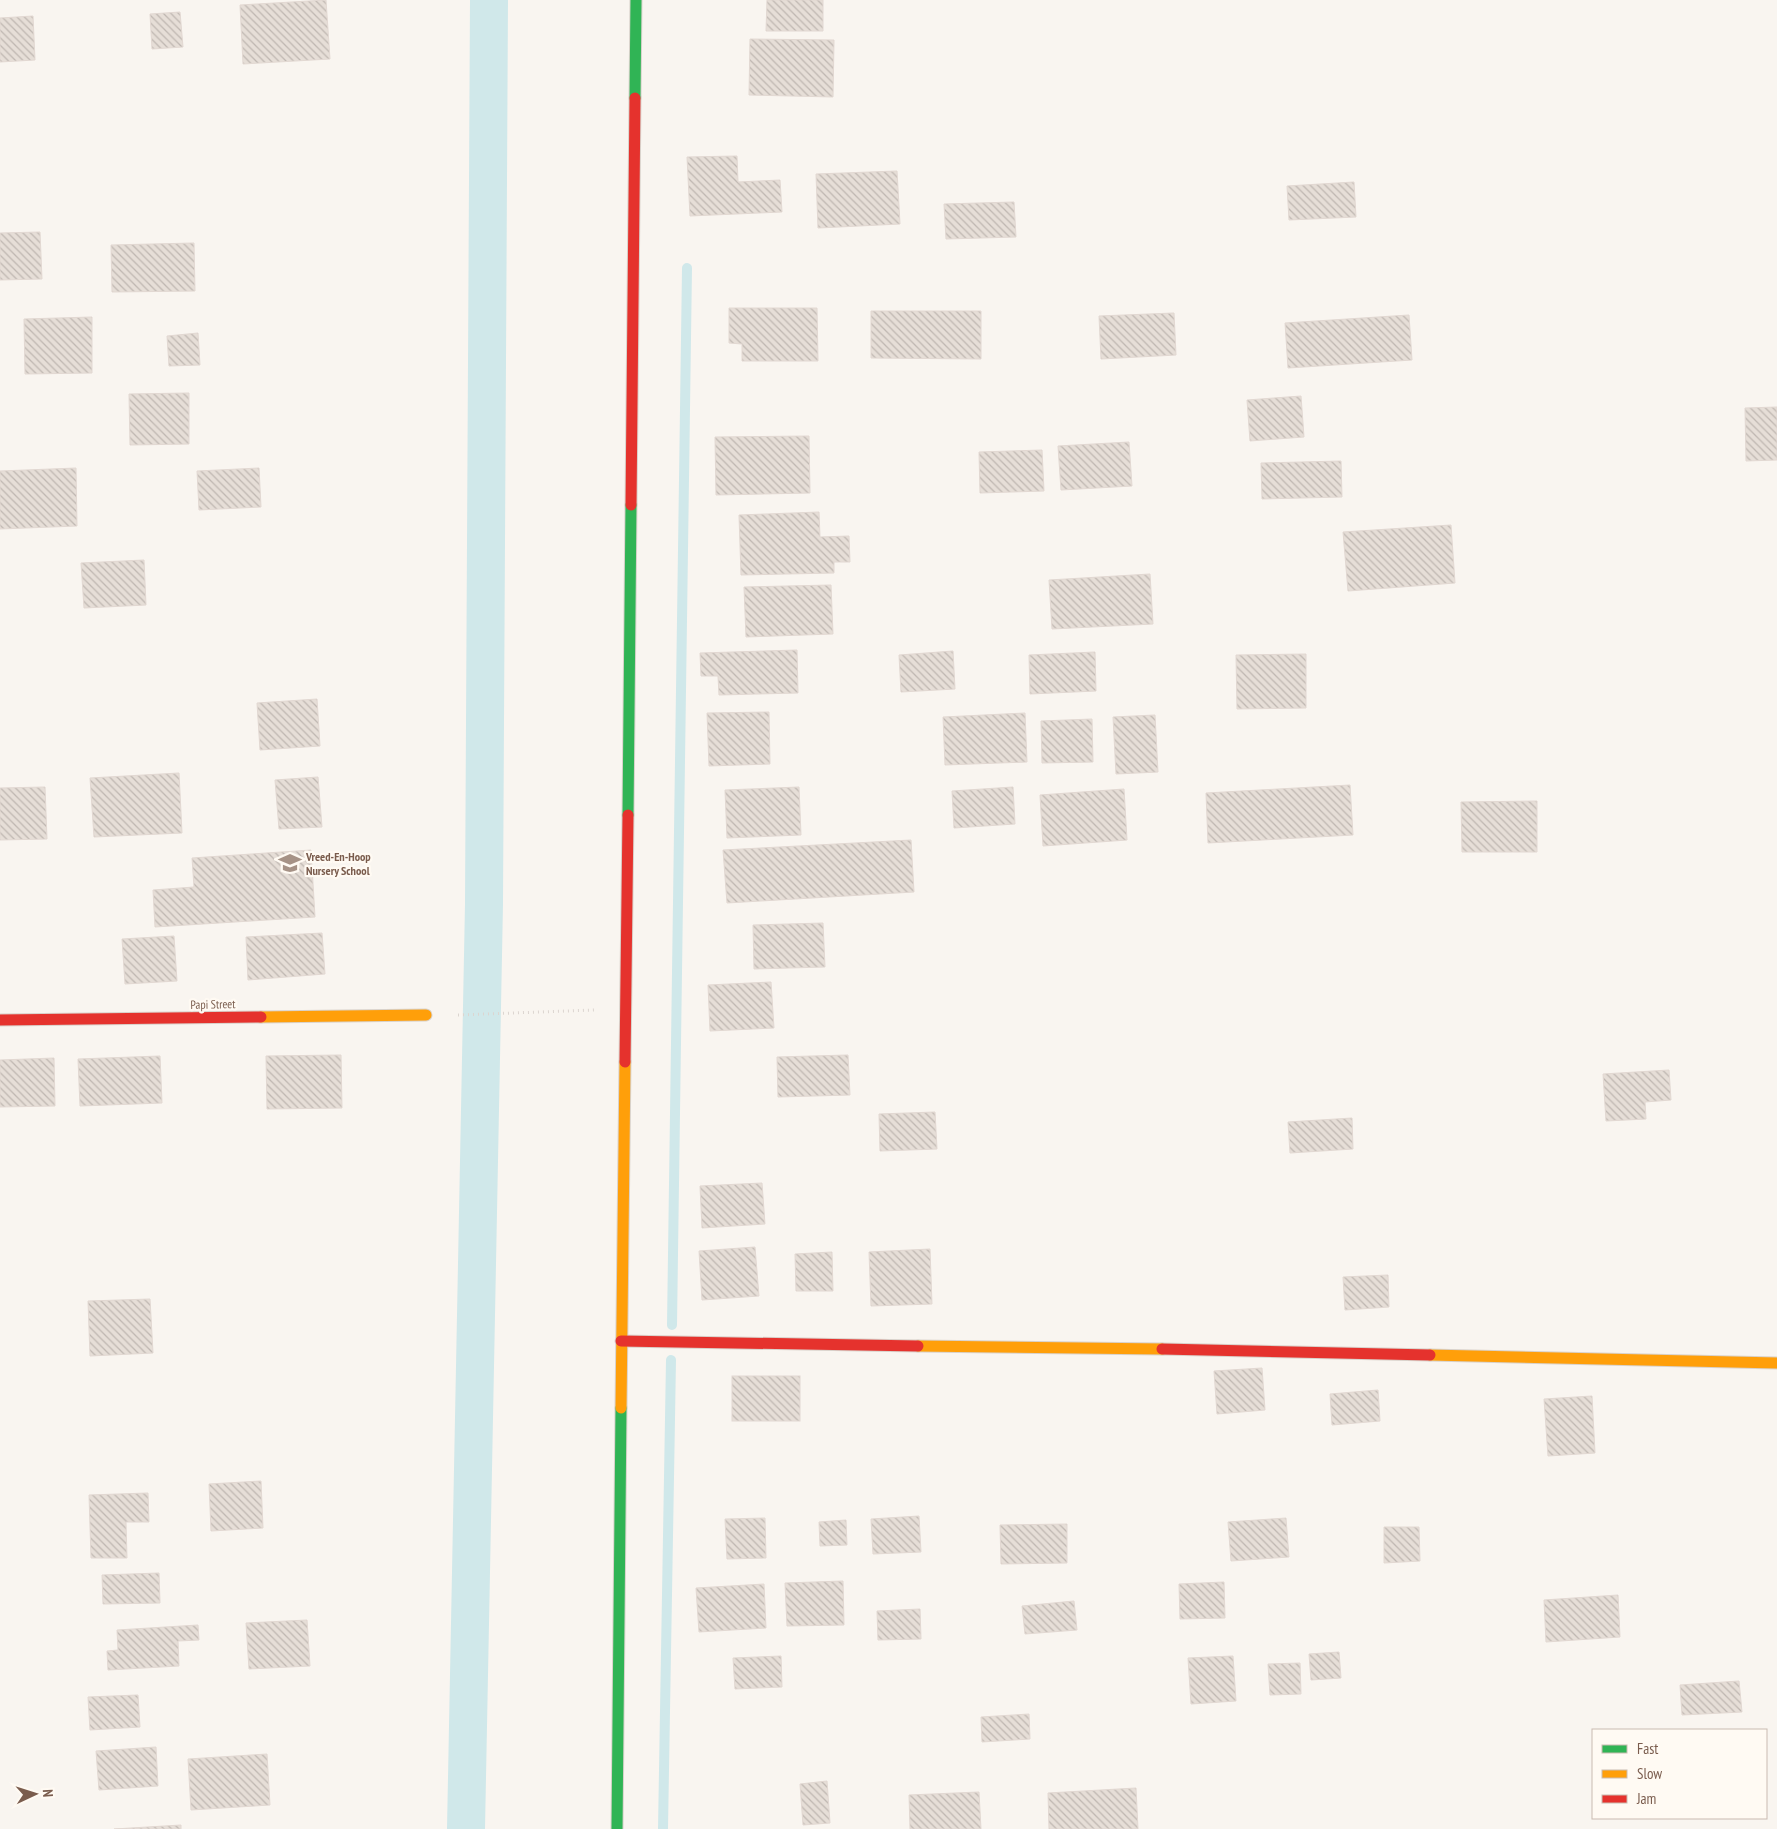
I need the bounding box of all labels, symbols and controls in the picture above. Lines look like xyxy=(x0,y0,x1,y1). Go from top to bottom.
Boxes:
place label: Vreed-En-Hoop Nursery School xyxy=(305,849,371,878)
school or university icon: Vreed-En-Hoop Nursery School xyxy=(277,850,303,876)
street label: Papi Street xyxy=(190,996,236,1012)
legend xyxy=(1592,1729,1767,1819)
text: Fast xyxy=(1637,1739,1658,1758)
text: Slow xyxy=(1637,1764,1662,1783)
north arrow xyxy=(10,1769,60,1819)
text: N xyxy=(39,1789,57,1797)
text: Jam xyxy=(1636,1789,1656,1808)

